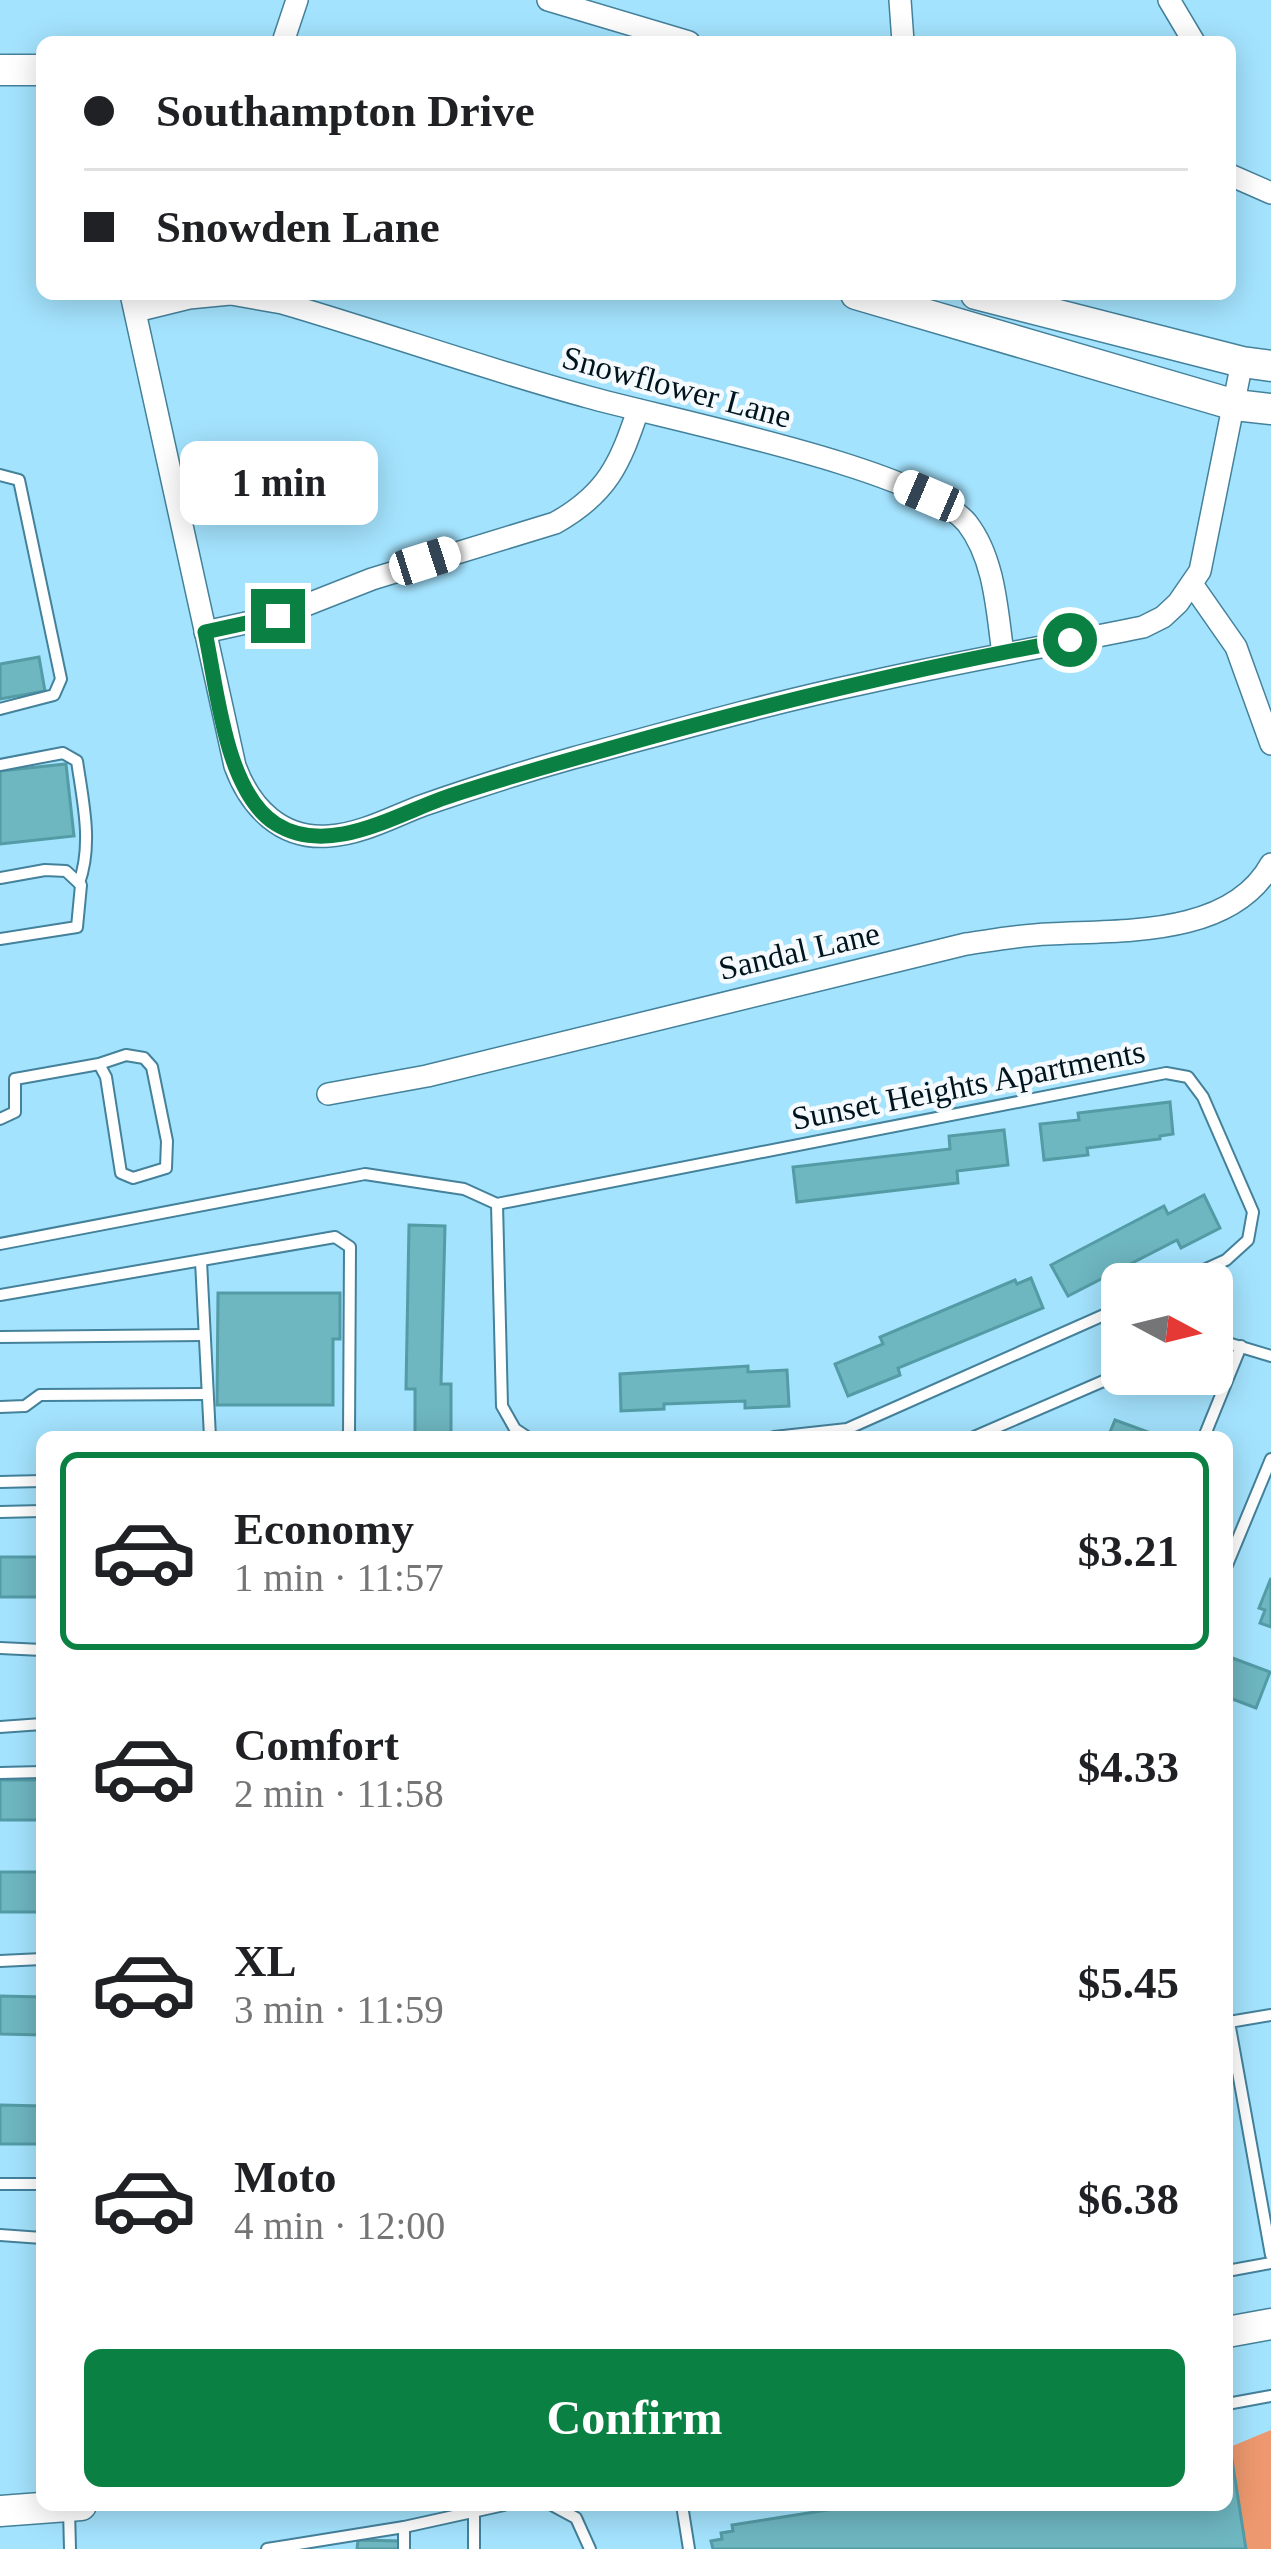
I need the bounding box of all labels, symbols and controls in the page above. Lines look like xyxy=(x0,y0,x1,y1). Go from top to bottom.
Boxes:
text: Southampton Drive xyxy=(156,86,535,136)
text: Snowden Lane xyxy=(156,202,440,252)
street label: Snowflower Lane xyxy=(558,339,795,435)
callout: 1 min xyxy=(179,442,377,526)
text: 1 min xyxy=(232,461,326,504)
car xyxy=(889,465,969,527)
car xyxy=(385,533,465,589)
route end xyxy=(251,589,305,643)
route start xyxy=(1043,613,1097,667)
street label: Sandal Lane xyxy=(715,915,883,987)
street label: Sunset Heights Apartments xyxy=(788,1033,1148,1137)
north arrow xyxy=(1101,1263,1233,1395)
map controls xyxy=(1101,1263,1233,1395)
icon: car xyxy=(90,1497,198,1605)
text: Economy xyxy=(234,1504,414,1554)
text: $3.21 xyxy=(1078,1526,1179,1576)
text: 1 min · 11:57 xyxy=(234,1556,444,1599)
icon: car xyxy=(90,1713,198,1821)
text: Comfort xyxy=(234,1720,399,1770)
text: $4.33 xyxy=(1078,1742,1179,1792)
text: 2 min · 11:58 xyxy=(234,1772,444,1815)
icon: car xyxy=(90,1929,198,2037)
text: XL xyxy=(234,1936,297,1986)
text: $5.45 xyxy=(1078,1958,1179,2008)
text: 3 min · 11:59 xyxy=(234,1988,444,2031)
icon: car xyxy=(90,2145,198,2253)
text: Moto xyxy=(234,2152,336,2202)
text: $6.38 xyxy=(1078,2174,1179,2224)
text: 4 min · 12:00 xyxy=(234,2204,445,2247)
button: Confirm xyxy=(84,2349,1185,2487)

